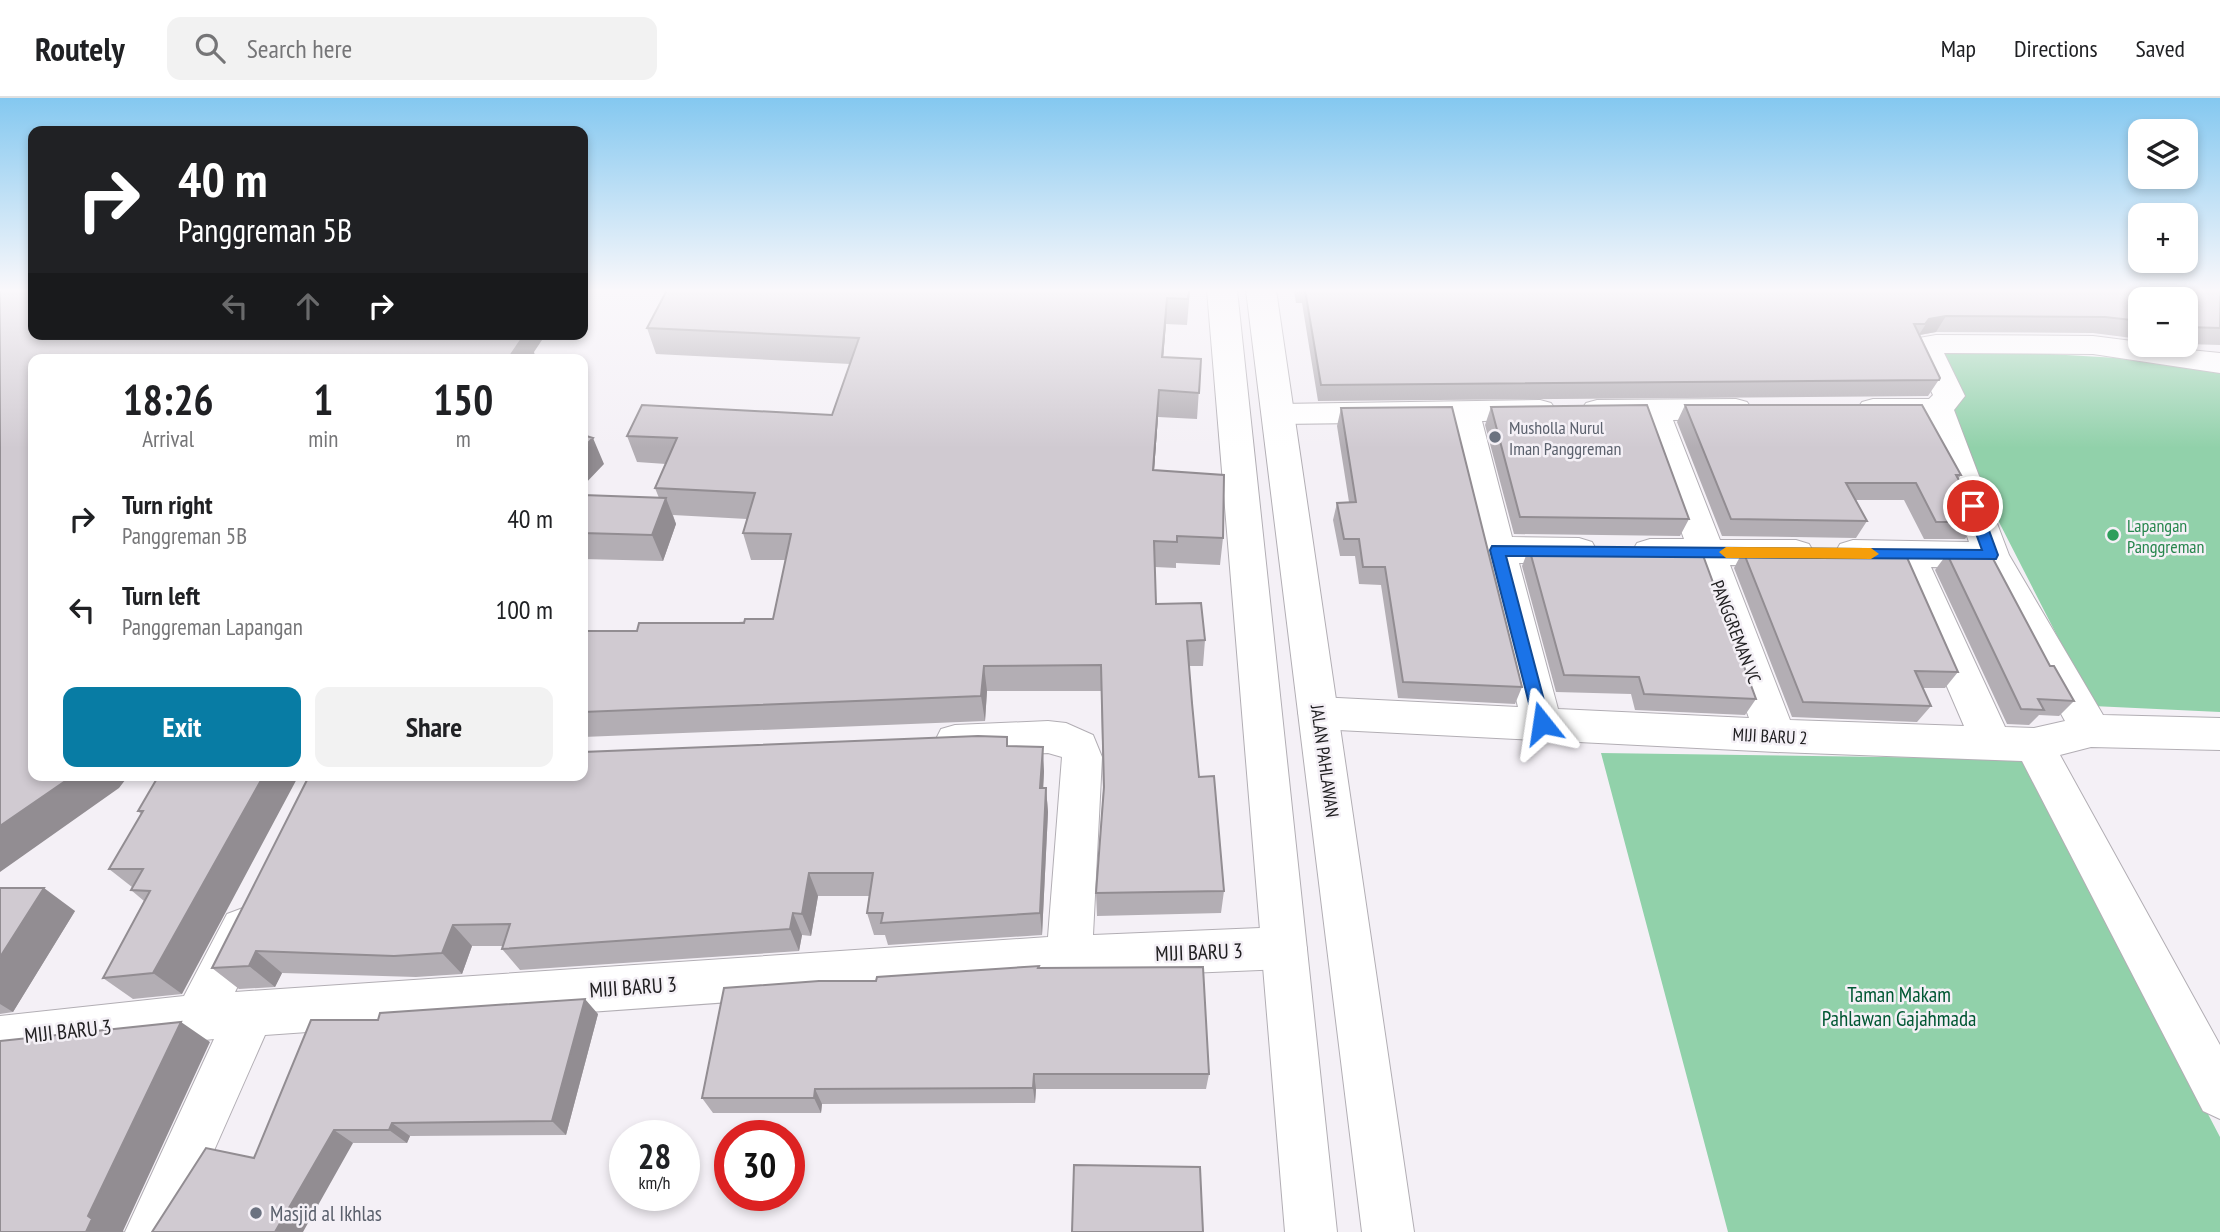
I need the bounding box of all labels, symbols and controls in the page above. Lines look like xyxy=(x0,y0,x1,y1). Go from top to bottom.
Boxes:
search box xyxy=(167,17,657,80)
text: Routely xyxy=(35,27,125,70)
icon: search xyxy=(191,29,229,67)
text: Search here xyxy=(247,32,352,65)
text: Map xyxy=(1941,33,1976,64)
text: Directions xyxy=(2014,33,2098,64)
text: Saved xyxy=(2136,33,2185,64)
map controls xyxy=(2128,119,2198,357)
button: layers xyxy=(2128,119,2198,189)
text: 40 m xyxy=(178,147,267,211)
icon: right xyxy=(63,154,154,245)
button: + xyxy=(2128,203,2198,273)
text: Panggreman 5B xyxy=(178,209,352,251)
icon: left xyxy=(216,287,254,325)
icon: ahead xyxy=(289,287,327,325)
icon: right xyxy=(362,287,400,325)
button: − xyxy=(2128,287,2198,357)
text: 18:26 xyxy=(123,372,214,427)
text: 1 xyxy=(313,372,333,427)
text: 150 xyxy=(433,372,493,427)
place label: Musholla Nurul Iman Panggreman xyxy=(1509,416,1621,460)
text: Arrival xyxy=(142,424,194,453)
text: min xyxy=(308,424,338,453)
text: m xyxy=(456,424,471,453)
marker: Musholla Nurul Iman Panggreman xyxy=(1487,429,1503,445)
pin xyxy=(1943,476,2003,536)
icon: arrive xyxy=(1954,487,1992,525)
text: Turn right xyxy=(122,488,213,521)
icon: right xyxy=(63,500,101,538)
text: 40 m xyxy=(507,502,553,535)
place label: Lapangan Panggreman xyxy=(2127,514,2204,558)
text: Panggreman 5B xyxy=(122,521,247,550)
marker: Lapangan Panggreman xyxy=(2105,527,2121,543)
street label: PANGGREMAN VC xyxy=(1706,577,1766,687)
text: Turn left xyxy=(122,579,200,612)
icon: left xyxy=(63,591,101,629)
text: 100 m xyxy=(495,593,553,626)
text: Panggreman Lapangan xyxy=(122,612,303,641)
position arrow xyxy=(1505,686,1579,760)
button: Exit xyxy=(63,687,301,767)
button: Share xyxy=(315,687,553,767)
street label: JALAN PAHLAWAN xyxy=(1306,702,1344,819)
street label: MIJI BARU 2 xyxy=(1732,723,1808,749)
street label: MIJI BARU 3 xyxy=(1155,937,1243,967)
street label: MIJI BARU 3 xyxy=(588,970,678,1004)
park label: Taman Makam Pahlawan Gajahmada xyxy=(1822,981,1976,1032)
street label: MIJI BARU 3 xyxy=(23,1013,113,1049)
speed limit sign: 30 xyxy=(714,1120,805,1211)
text: 28 xyxy=(638,1133,671,1179)
text: km/h xyxy=(639,1171,670,1194)
place label: Masjid al Ikhlas xyxy=(270,1200,382,1227)
marker: Masjid al Ikhlas xyxy=(248,1205,264,1221)

